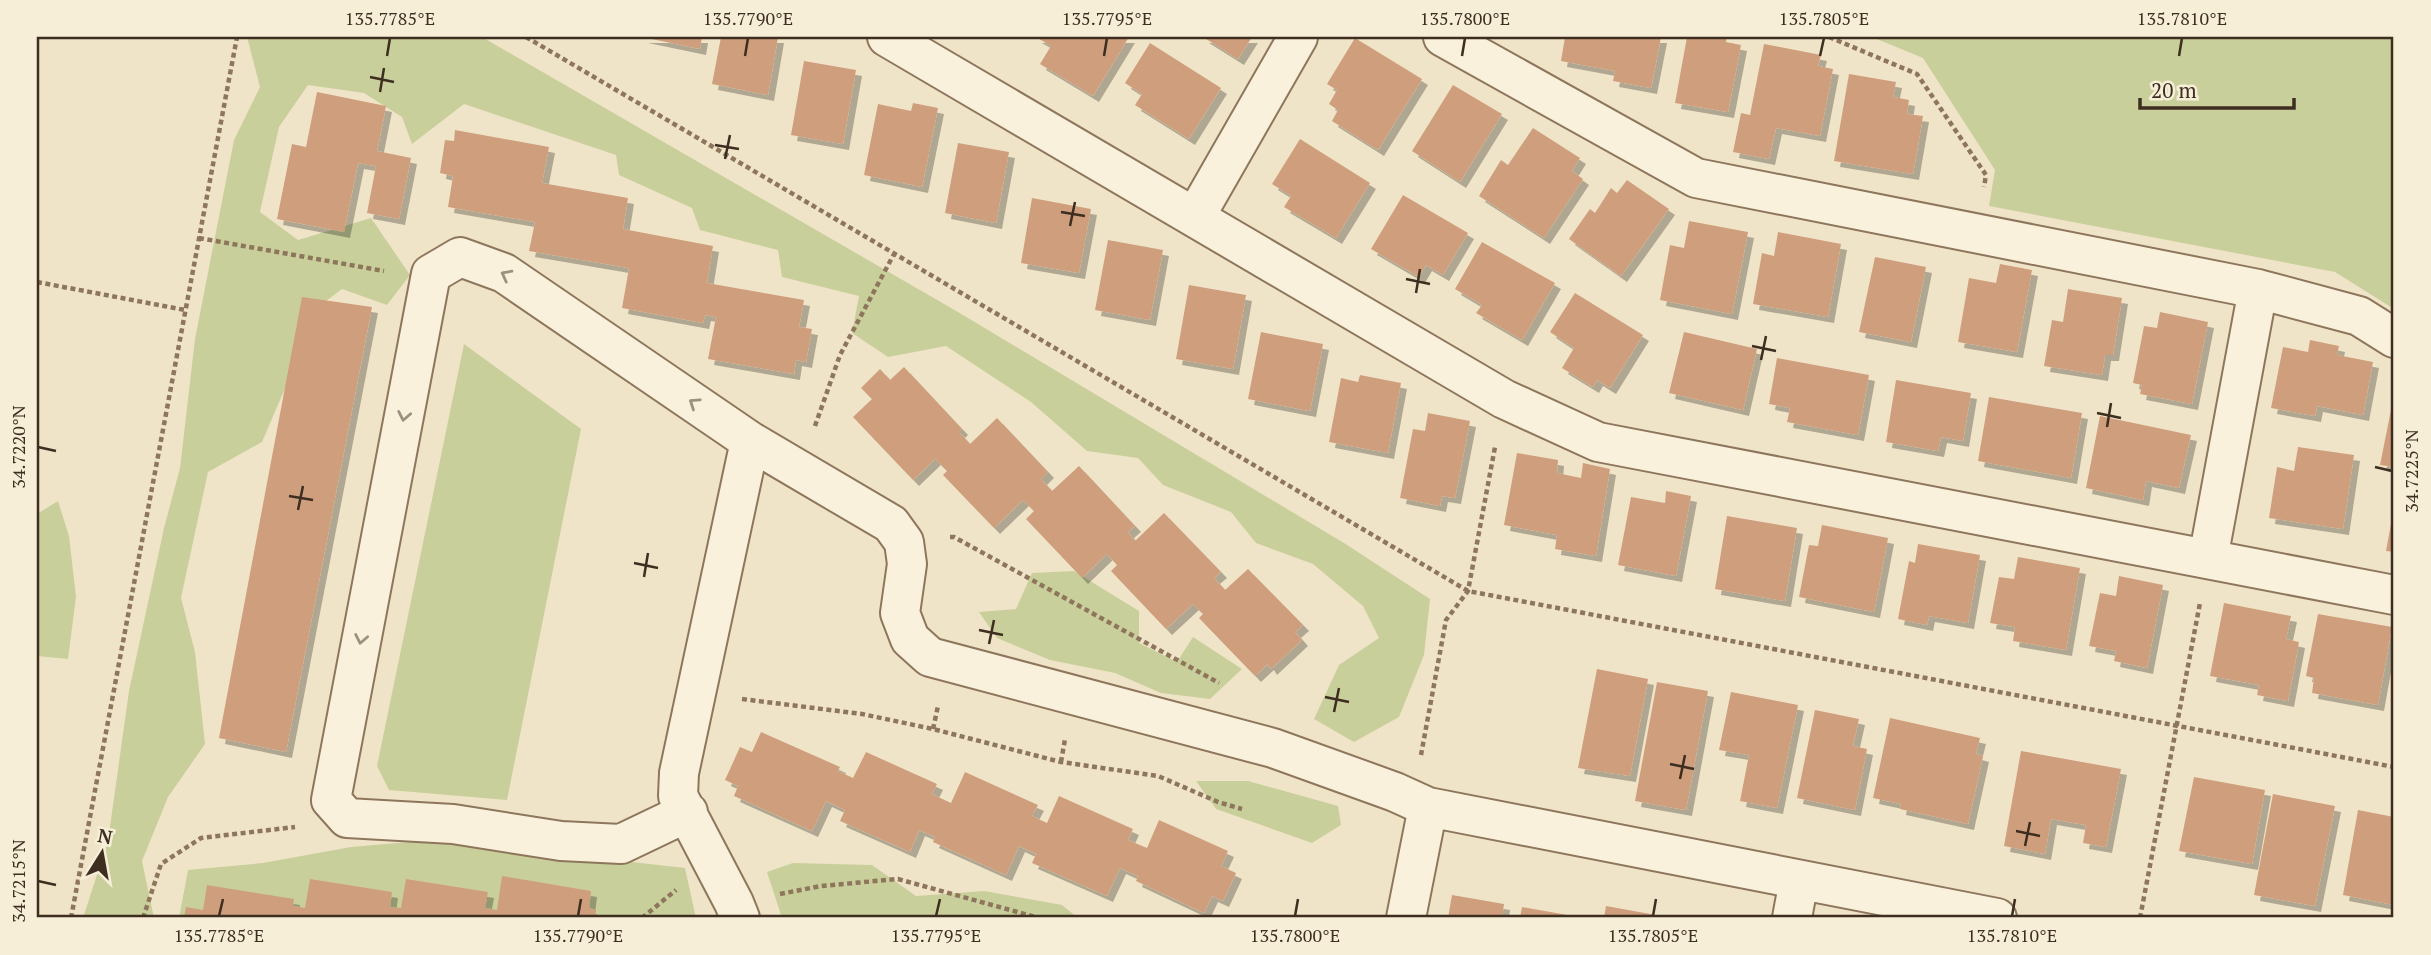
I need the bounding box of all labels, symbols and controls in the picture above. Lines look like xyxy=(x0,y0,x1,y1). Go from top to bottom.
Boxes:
text: 135.7785°E xyxy=(345,6,435,30)
text: 135.7790°E xyxy=(703,6,793,30)
text: 135.7795°E xyxy=(1062,6,1152,30)
text: 135.7800°E xyxy=(1420,6,1510,30)
text: 135.7805°E xyxy=(1779,6,1869,30)
text: 135.7810°E xyxy=(2137,6,2227,30)
scale bar xyxy=(2140,66,2294,110)
text: 20 m xyxy=(2151,76,2197,104)
one-way arrow xyxy=(500,270,513,284)
one-way arrow xyxy=(689,399,702,411)
text: 34.7220°N xyxy=(6,405,30,489)
one-way arrow xyxy=(397,410,412,422)
text: 34.7225°N xyxy=(2399,429,2423,513)
one-way arrow xyxy=(355,633,370,645)
north arrow xyxy=(66,818,136,888)
text: N xyxy=(96,822,115,850)
text: 34.7215°N xyxy=(6,839,30,923)
text: 135.7785°E xyxy=(174,923,264,947)
text: 135.7790°E xyxy=(533,923,623,947)
text: 135.7795°E xyxy=(891,923,981,947)
text: 135.7800°E xyxy=(1250,923,1340,947)
text: 135.7805°E xyxy=(1608,923,1698,947)
text: 135.7810°E xyxy=(1967,923,2057,947)

